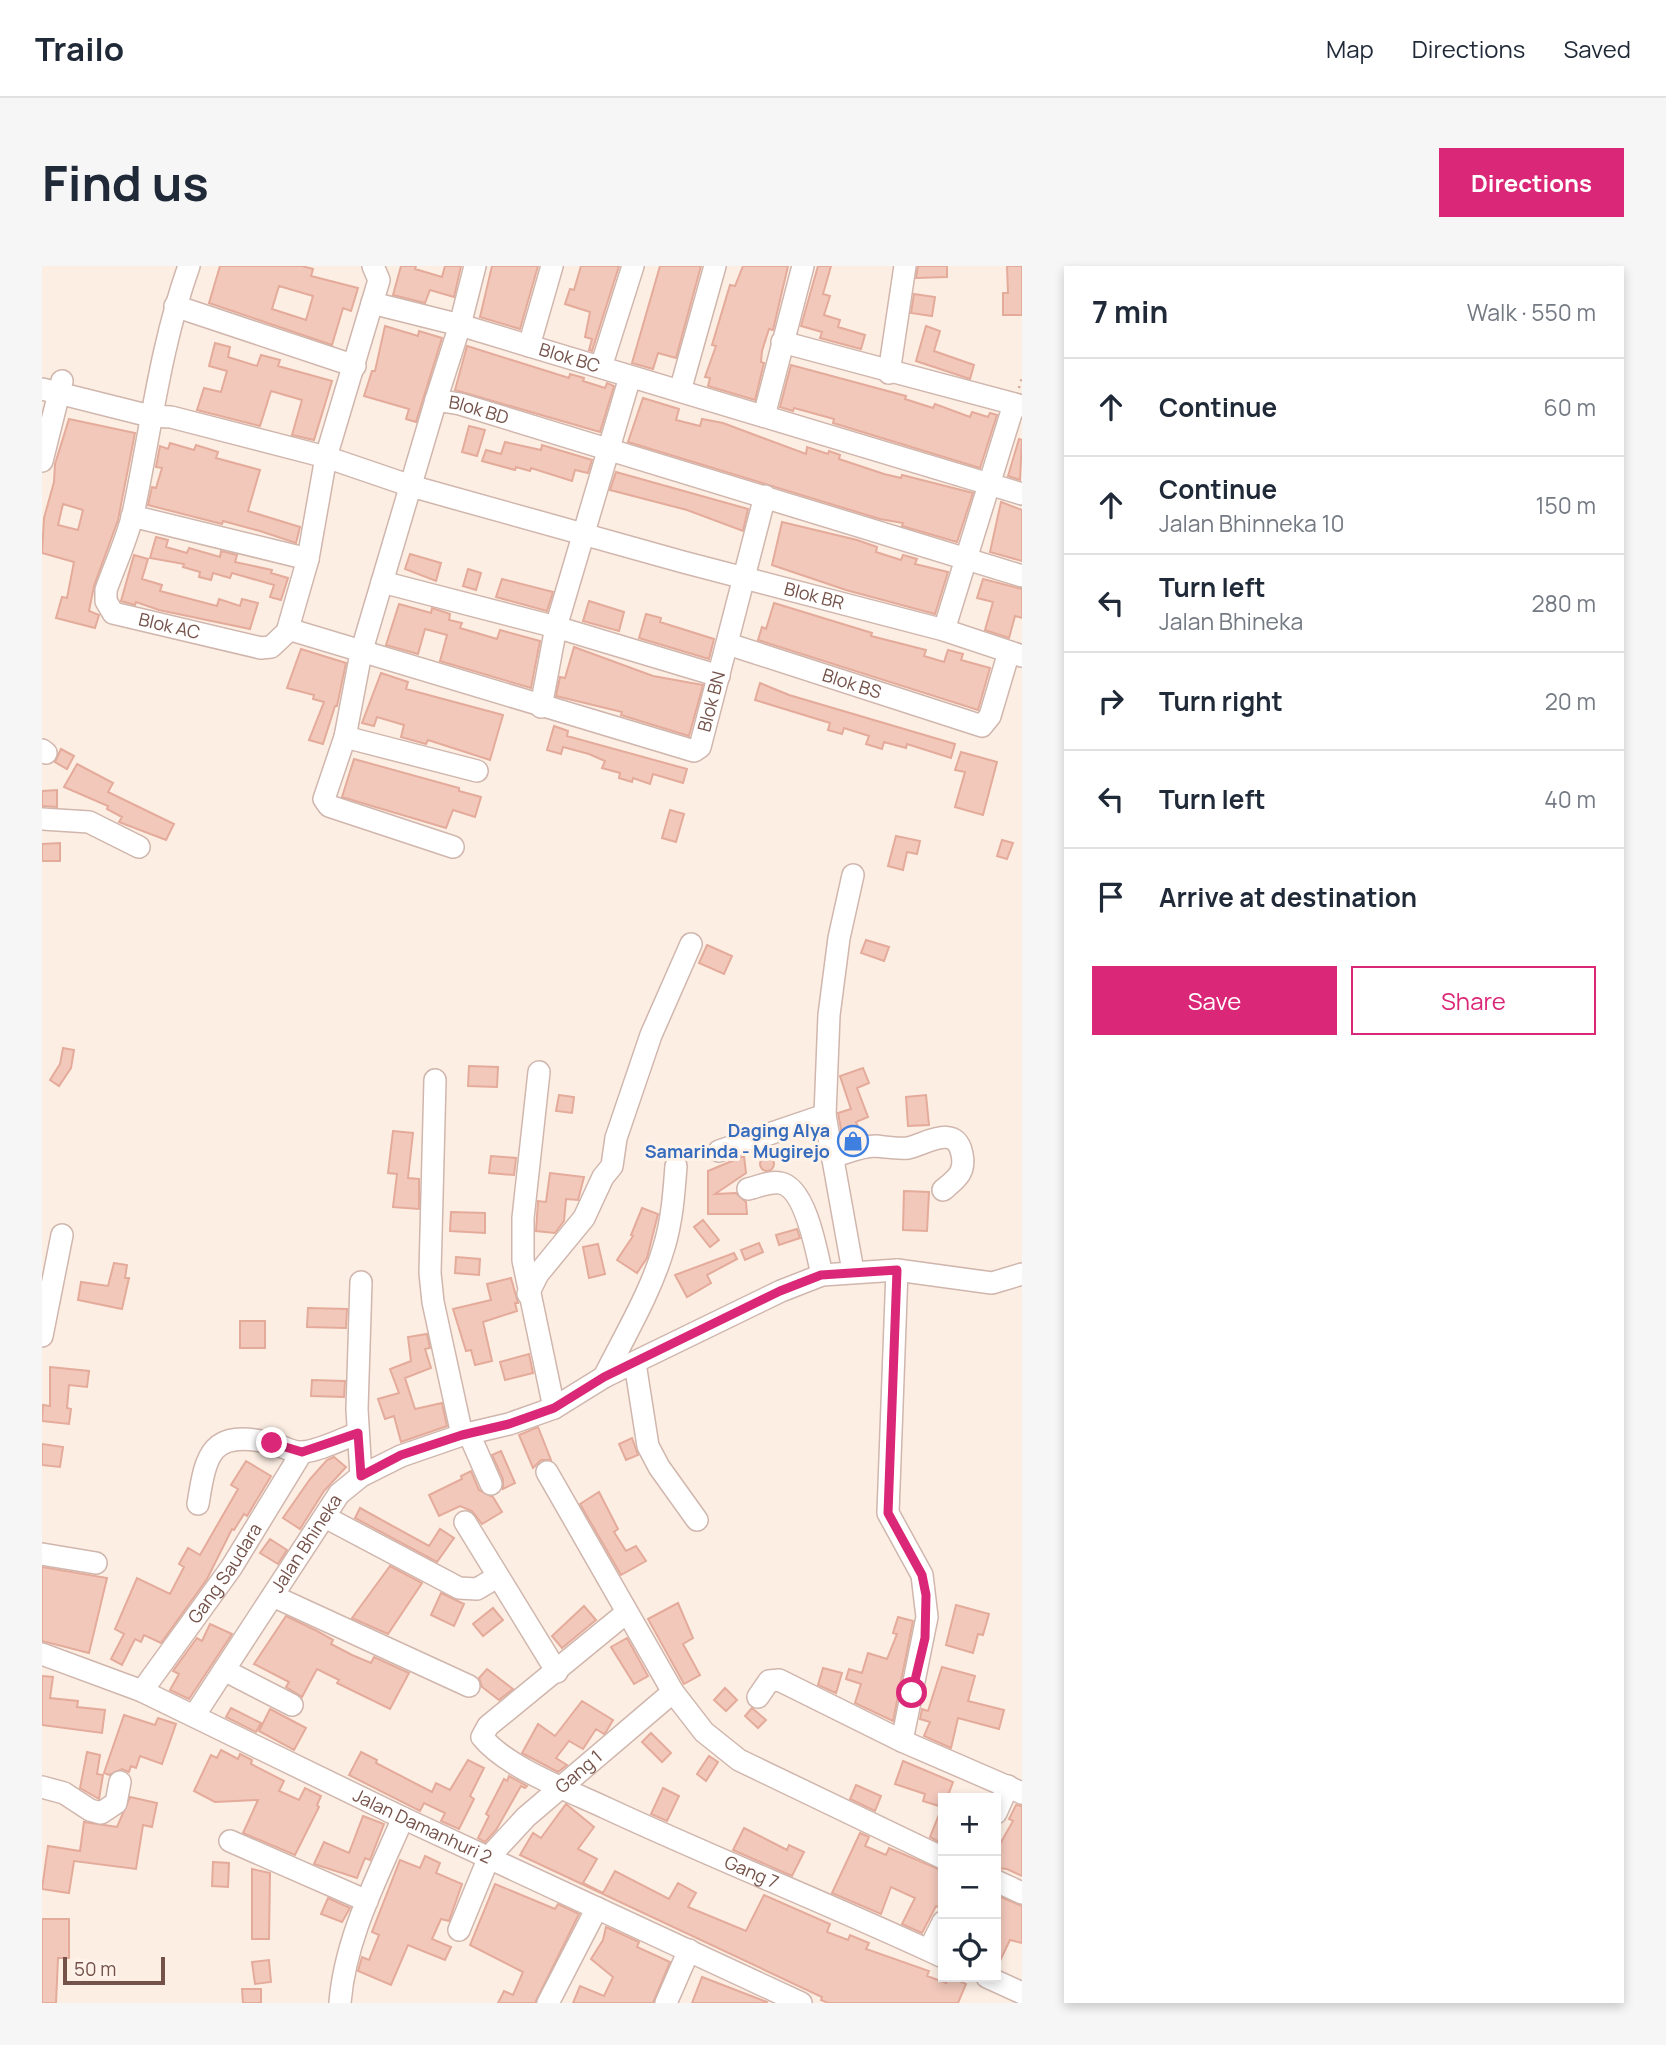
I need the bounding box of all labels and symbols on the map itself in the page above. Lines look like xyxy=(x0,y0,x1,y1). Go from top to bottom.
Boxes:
street label: Blok BC xyxy=(536,336,603,377)
street label: Blok BD xyxy=(447,389,512,429)
street label: Blok BR xyxy=(782,576,847,614)
street label: Blok AC xyxy=(136,606,203,644)
street label: Blok BS xyxy=(819,662,885,704)
street label: Blok BN xyxy=(691,668,730,734)
place label: Daging Alya Samarinda - Mugirejo xyxy=(645,1118,830,1163)
shop icon: Daging Alya Samarinda - Mugirejo xyxy=(836,1124,870,1158)
route end xyxy=(256,1427,287,1458)
street label: Jalan Bhineka xyxy=(265,1489,347,1597)
street label: Gang Saudara xyxy=(182,1518,267,1628)
route start xyxy=(896,1677,927,1708)
street label: Gang 1 xyxy=(550,1744,607,1798)
street label: Jalan Damanhuri 2 xyxy=(349,1783,496,1869)
street label: Gang 7 xyxy=(721,1849,783,1894)
scale bar xyxy=(63,1954,164,1986)

